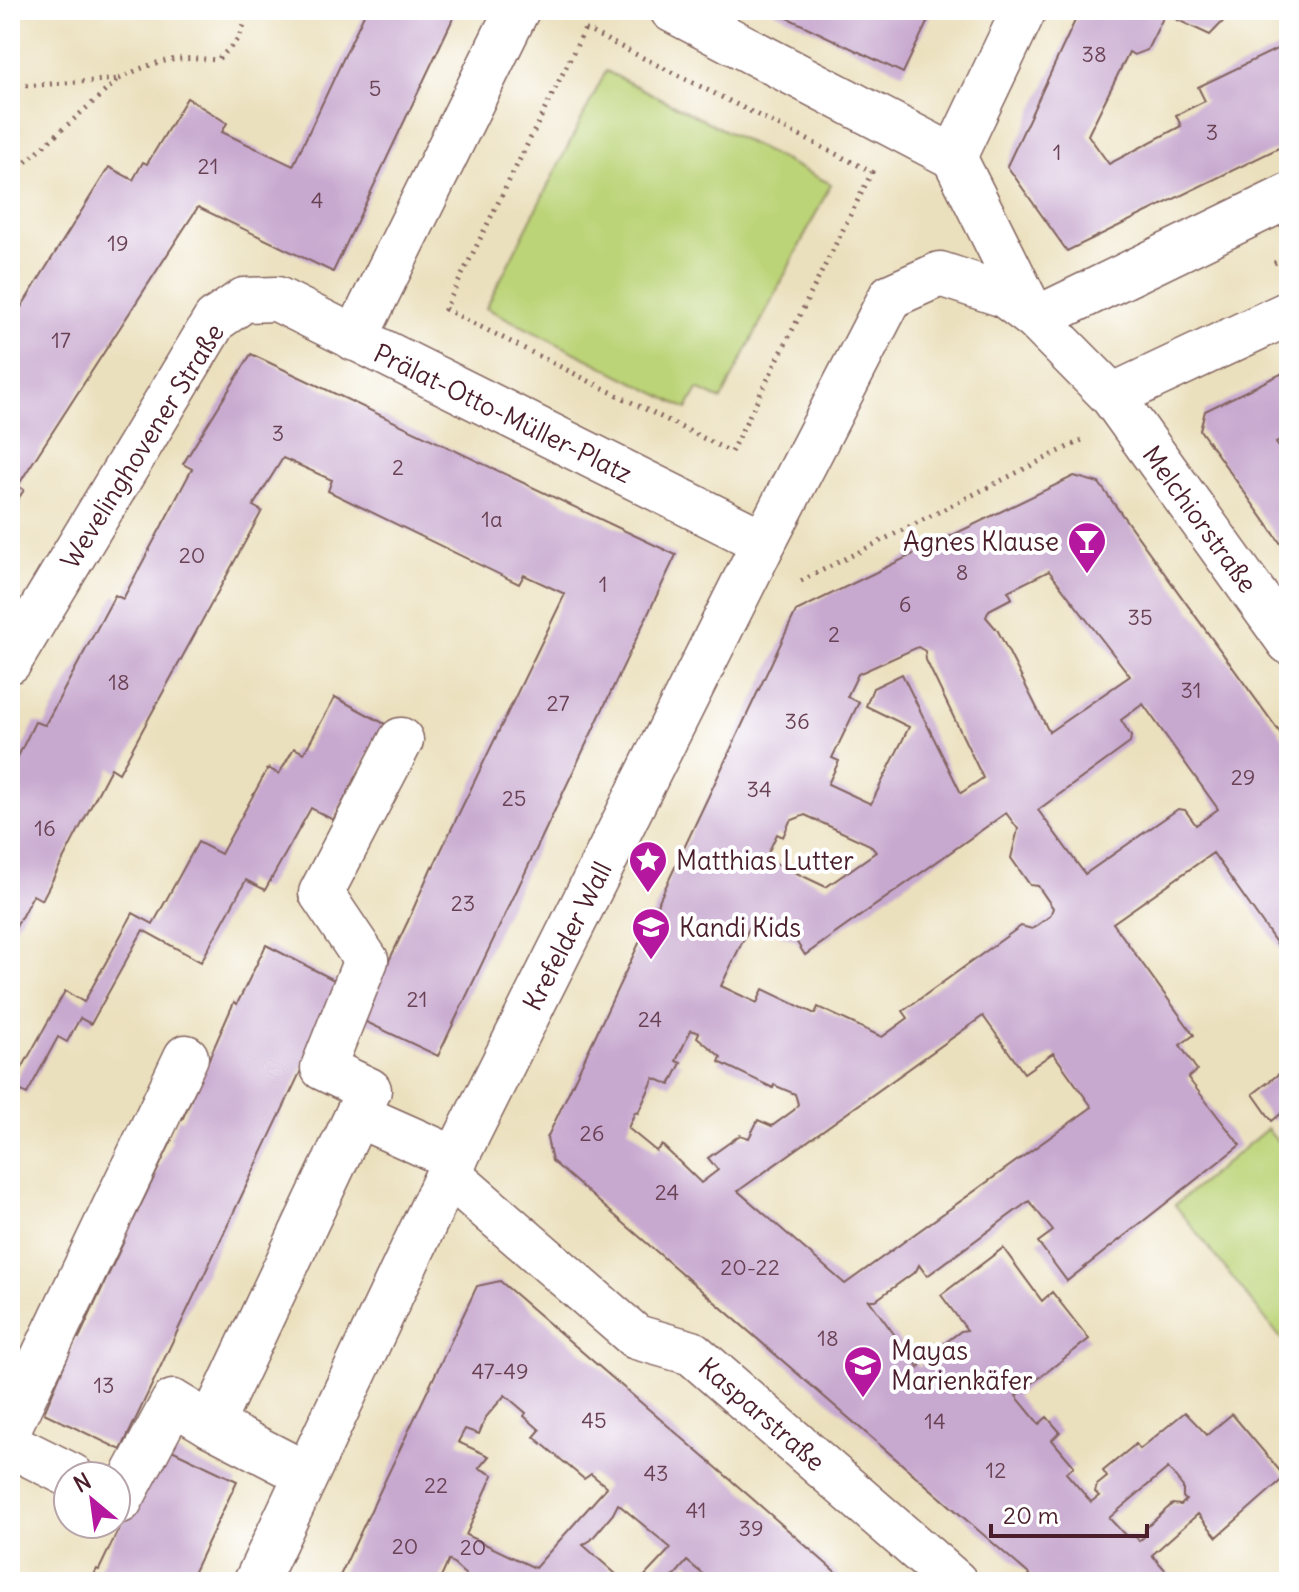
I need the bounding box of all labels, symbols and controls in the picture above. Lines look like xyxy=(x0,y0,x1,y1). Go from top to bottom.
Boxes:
house number: 38 xyxy=(1081,40,1107,68)
house number: 5 xyxy=(369,74,381,102)
house number: 3 xyxy=(1206,118,1218,146)
house number: 1 xyxy=(1053,138,1061,166)
house number: 21 xyxy=(198,152,218,180)
house number: 4 xyxy=(311,186,323,214)
house number: 19 xyxy=(107,229,129,257)
street label: Wevelinghovener Straße xyxy=(53,317,231,575)
house number: 17 xyxy=(51,326,71,354)
street label: Prälat-Otto-Müller-Platz xyxy=(368,336,638,490)
house number: 3 xyxy=(272,419,284,447)
street label: Melchiorstraße xyxy=(1136,439,1264,599)
house number: 2 xyxy=(392,453,404,481)
house number: 1a xyxy=(481,505,503,533)
bar icon: Agnes Klause xyxy=(1066,520,1108,575)
place label: Agnes Klause xyxy=(903,525,1059,558)
house number: 20 xyxy=(179,541,205,569)
house number: 8 xyxy=(956,558,968,586)
house number: 1 xyxy=(599,570,607,598)
house number: 6 xyxy=(899,590,911,618)
house number: 35 xyxy=(1127,603,1153,631)
house number: 2 xyxy=(828,620,840,648)
house number: 18 xyxy=(108,668,130,696)
house number: 31 xyxy=(1181,676,1202,704)
house number: 27 xyxy=(547,689,570,717)
house number: 36 xyxy=(784,707,810,735)
house number: 29 xyxy=(1231,763,1255,791)
house number: 34 xyxy=(746,775,772,803)
house number: 25 xyxy=(502,784,526,812)
house number: 16 xyxy=(34,814,56,842)
place icon: Matthias Lutter xyxy=(627,839,669,894)
place label: Matthias Lutter xyxy=(676,844,854,877)
street label: Krefelder Wall xyxy=(515,856,619,1016)
house number: 23 xyxy=(451,889,475,917)
school or university icon: Kandi Kids xyxy=(630,906,672,961)
place label: Kandi Kids xyxy=(679,911,801,944)
house number: 21 xyxy=(407,985,427,1013)
house number: 24 xyxy=(638,1005,662,1033)
house number: 26 xyxy=(580,1119,604,1147)
house number: 24 xyxy=(655,1178,679,1206)
house number: 20-22 xyxy=(720,1253,780,1281)
house number: 18 xyxy=(817,1324,839,1352)
place label: Mayas Marienkäfer xyxy=(891,1334,1033,1397)
school or university icon: Mayas Marienkäfer xyxy=(842,1344,884,1399)
street label: Kasparstraße xyxy=(692,1350,832,1478)
house number: 47-49 xyxy=(471,1357,529,1385)
house number: 13 xyxy=(93,1371,115,1399)
house number: 45 xyxy=(581,1406,607,1434)
house number: 14 xyxy=(924,1407,946,1435)
house number: 12 xyxy=(986,1456,1006,1484)
house number: 43 xyxy=(643,1459,669,1487)
north arrow xyxy=(52,1460,132,1540)
text: N xyxy=(69,1467,96,1498)
house number: 22 xyxy=(424,1471,448,1499)
scale bar xyxy=(991,1488,1147,1538)
house number: 41 xyxy=(685,1496,707,1524)
text: 20 m xyxy=(1003,1500,1059,1530)
house number: 39 xyxy=(738,1514,764,1542)
house number: 20 xyxy=(392,1532,418,1560)
house number: 20 xyxy=(460,1533,486,1561)

